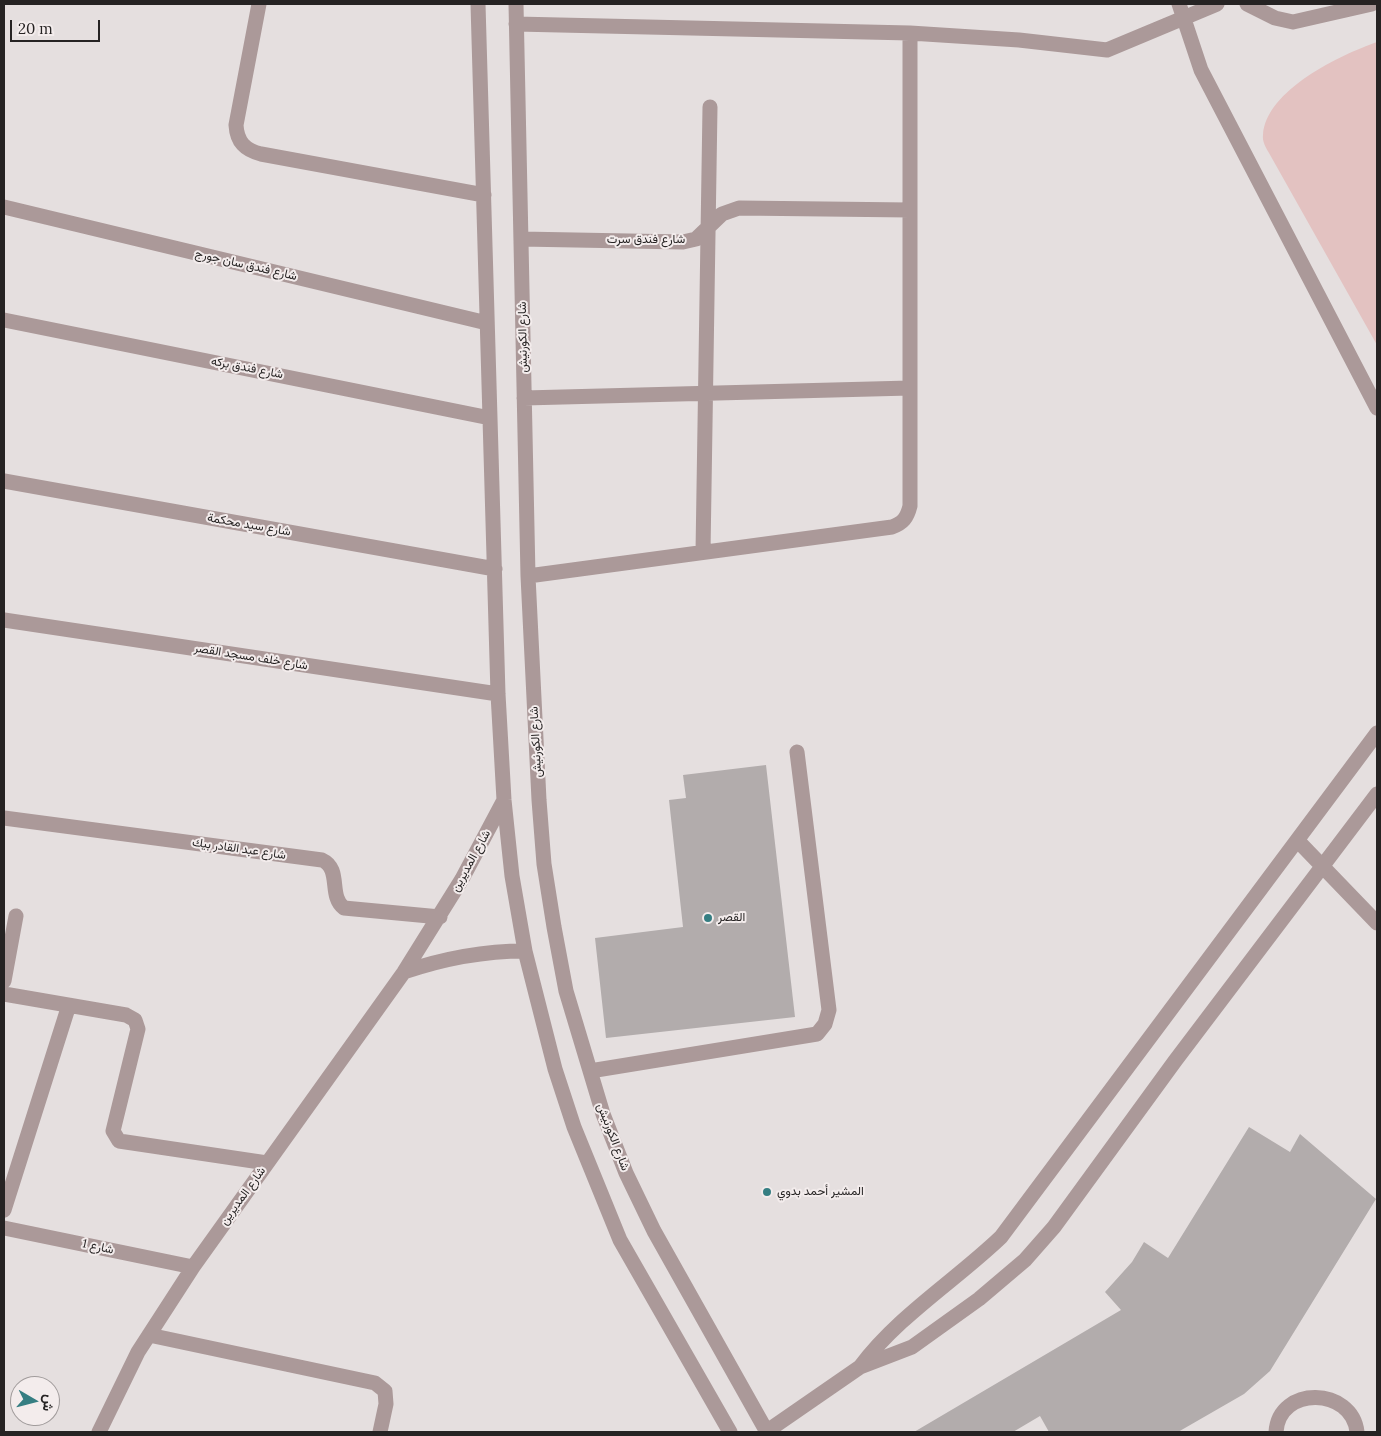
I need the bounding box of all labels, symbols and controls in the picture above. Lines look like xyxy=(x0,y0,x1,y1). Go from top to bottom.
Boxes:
scale bar xyxy=(12,10,102,42)
text: 20 m xyxy=(18,19,53,38)
street label: شارع فندق سرت xyxy=(607,233,685,247)
street label: شارع فندق سان جورج xyxy=(194,246,298,284)
street label: شارع الكورنيش xyxy=(515,301,531,373)
street label: شارع فندق بركه xyxy=(210,354,284,382)
street label: شارع سيد محكمة xyxy=(206,511,292,539)
street label: شارع خلف مسجد القصر xyxy=(193,641,309,673)
street label: شارع الكورنيش xyxy=(527,706,545,778)
street label: شارع المديرين xyxy=(448,828,494,894)
street label: شارع عبد القادر بيك xyxy=(191,835,287,863)
place label: القصر xyxy=(718,911,745,925)
marker: القصر xyxy=(702,912,714,924)
street label: شارع الكورنيش xyxy=(594,1101,632,1173)
street label: شارع المديرين xyxy=(217,1164,269,1228)
place label: المشير أحمد بدوي xyxy=(777,1185,864,1199)
marker: المشير أحمد بدوي xyxy=(761,1186,773,1198)
street label: شارع 1 xyxy=(81,1237,115,1257)
north arrow xyxy=(10,1376,60,1426)
text: ش xyxy=(39,1393,59,1413)

